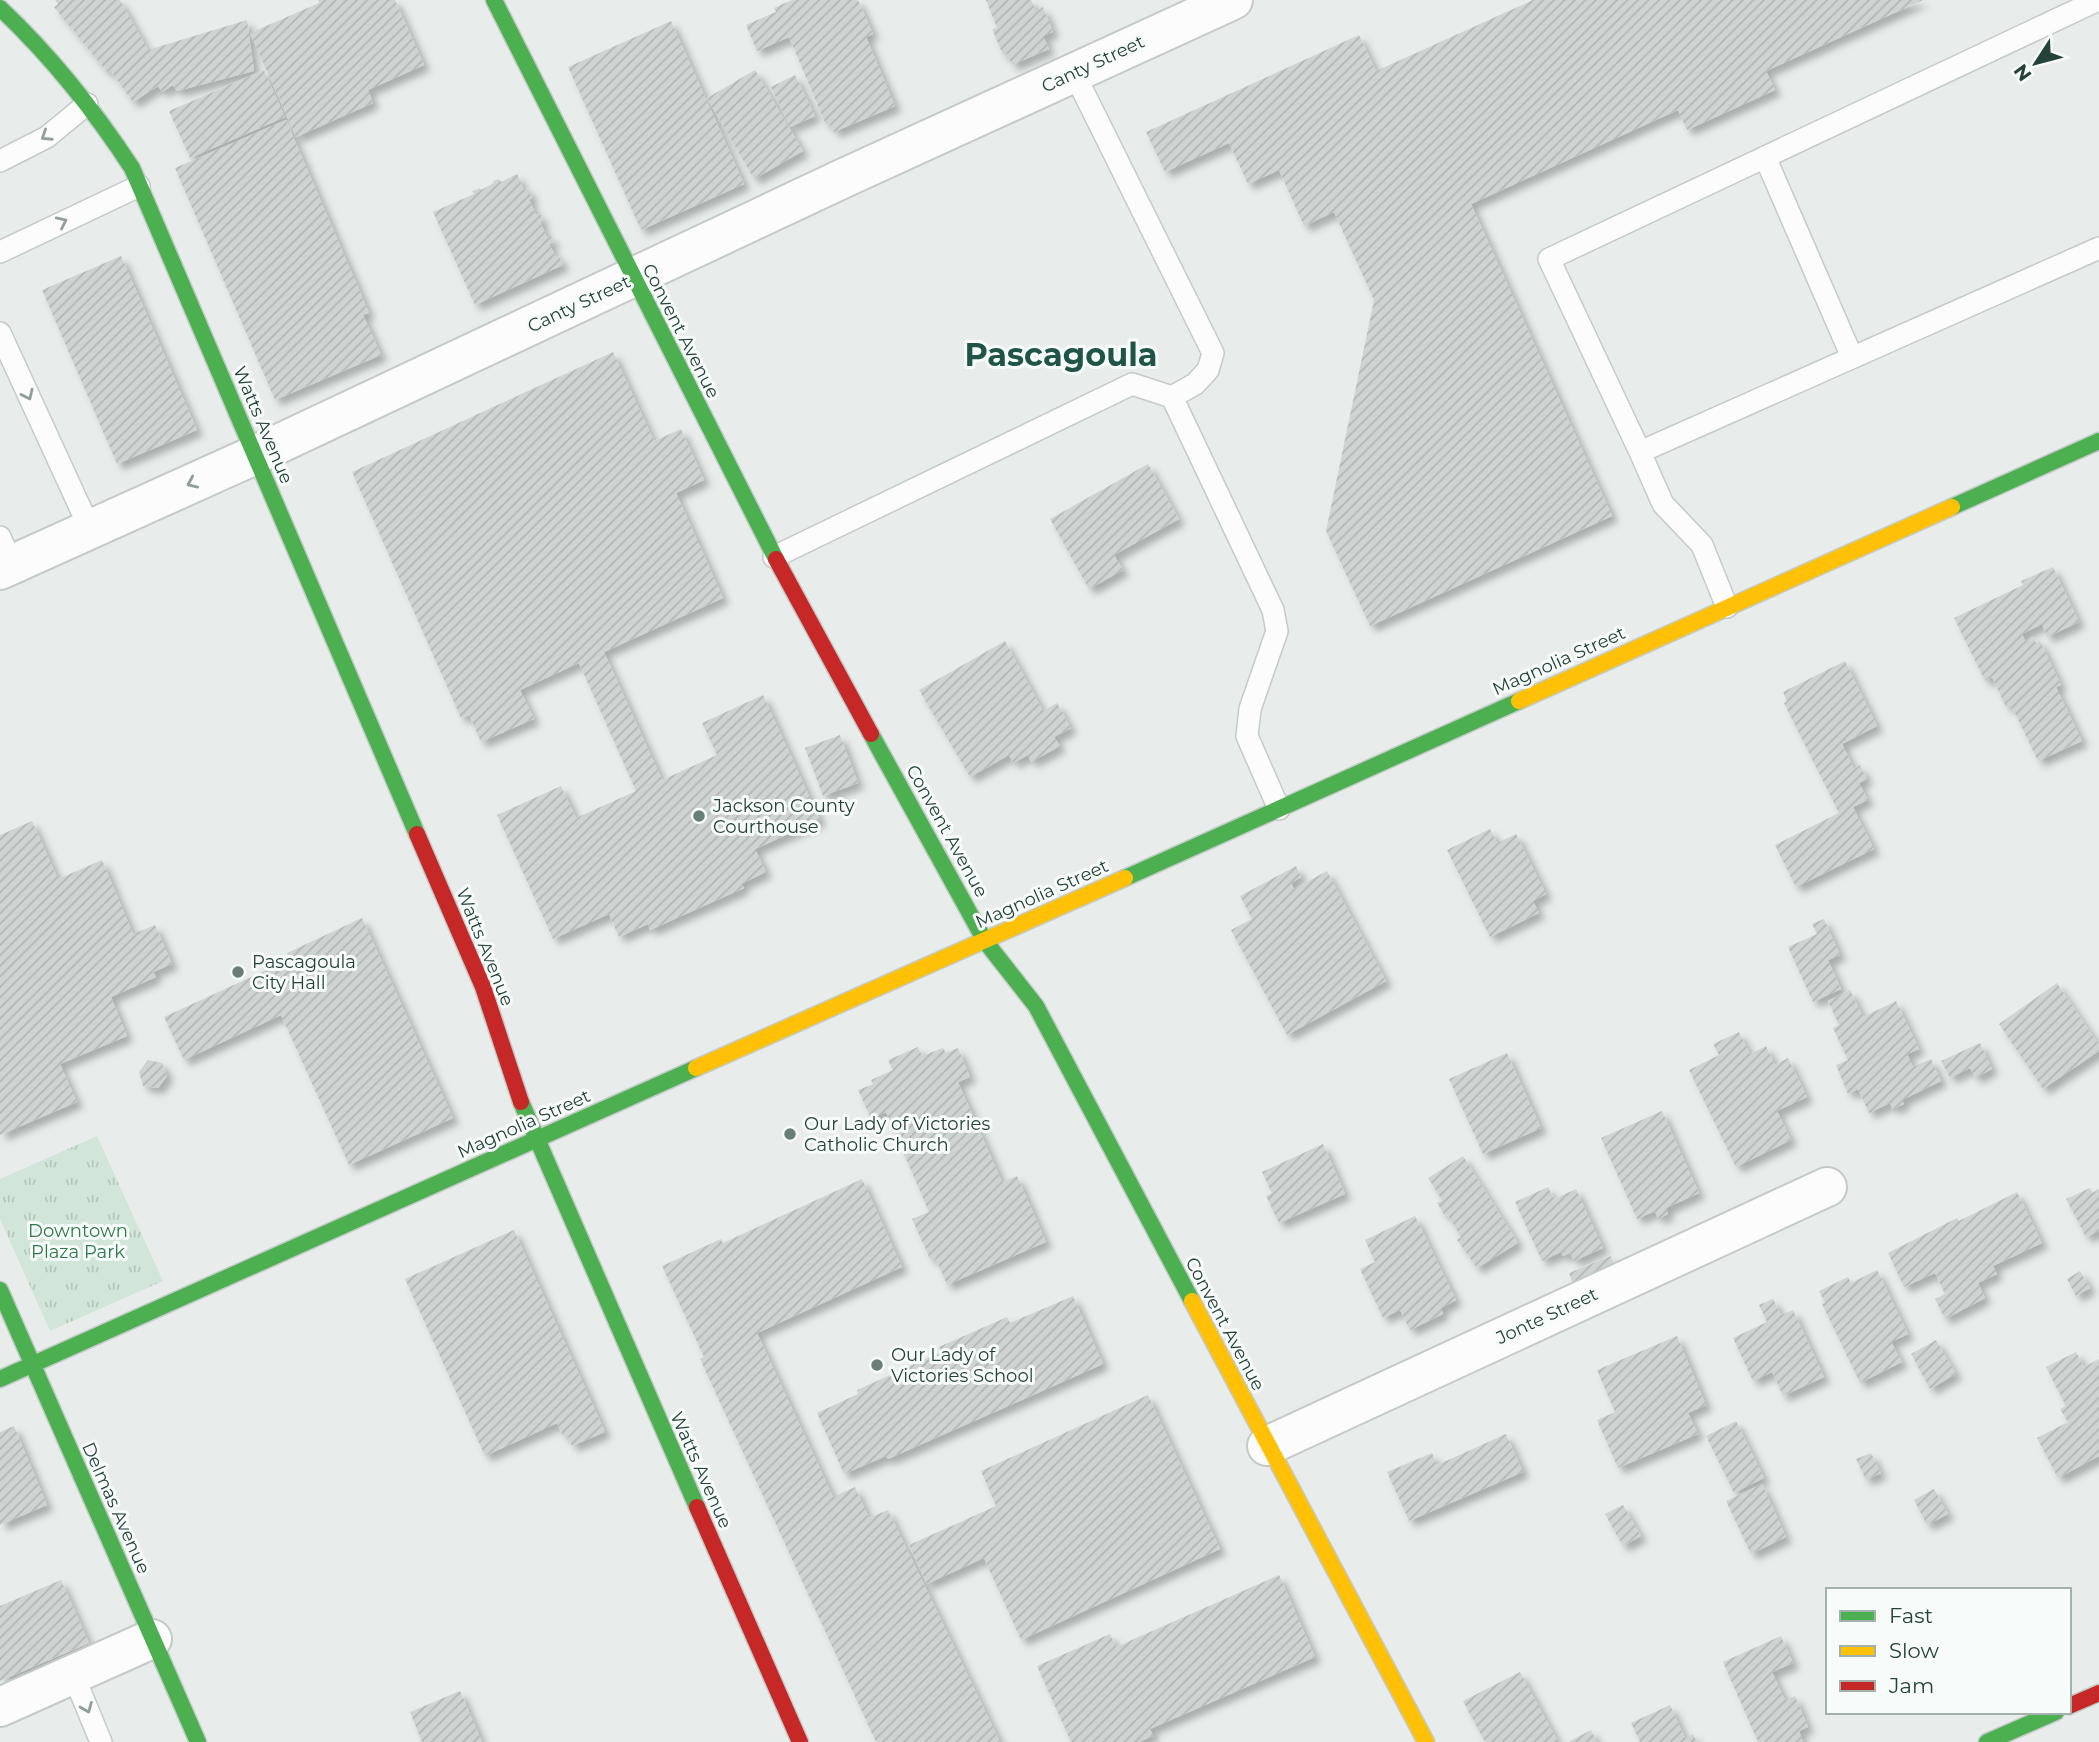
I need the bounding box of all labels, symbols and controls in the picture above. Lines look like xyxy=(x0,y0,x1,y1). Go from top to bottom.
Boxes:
north arrow xyxy=(2001,28,2071,98)
street label: Canty Street xyxy=(1038,31,1148,97)
text: N xyxy=(2009,60,2036,86)
one-way arrow xyxy=(41,128,54,141)
one-way arrow xyxy=(55,217,67,231)
street label: Convent Avenue xyxy=(638,260,724,402)
street label: Canty Street xyxy=(524,271,634,337)
district label: Pascagoula xyxy=(964,335,1158,374)
street label: Watts Avenue xyxy=(228,363,298,487)
one-way arrow xyxy=(20,388,34,400)
one-way arrow xyxy=(187,475,200,489)
street label: Magnolia Street xyxy=(1489,622,1629,700)
street label: Convent Avenue xyxy=(901,761,993,901)
place label: Jackson County Courthouse xyxy=(712,795,855,838)
marker: Jackson County Courthouse xyxy=(691,808,707,824)
street label: Magnolia Street xyxy=(972,855,1112,933)
street label: Watts Avenue xyxy=(451,885,519,1009)
place label: Pascagoula City Hall xyxy=(252,951,356,994)
marker: Pascagoula City Hall xyxy=(230,964,246,980)
street label: Magnolia Street xyxy=(454,1085,594,1163)
place label: Our Lady of Victories Catholic Church xyxy=(804,1113,990,1156)
marker: Our Lady of Victories Catholic Church xyxy=(782,1126,798,1142)
park label: Downtown Plaza Park xyxy=(28,1220,128,1263)
street label: Convent Avenue xyxy=(1181,1253,1270,1395)
street label: Jonte Street xyxy=(1492,1283,1601,1350)
place label: Our Lady of Victories School xyxy=(891,1344,1034,1387)
marker: Our Lady of Victories School xyxy=(869,1357,885,1373)
street label: Watts Avenue xyxy=(665,1408,737,1532)
street label: Delmas Avenue xyxy=(77,1439,155,1577)
legend xyxy=(1826,1588,2071,1714)
text: Fast xyxy=(1889,1603,1933,1628)
text: Slow xyxy=(1889,1638,1939,1663)
text: Jam xyxy=(1888,1673,1934,1698)
one-way arrow xyxy=(79,1701,93,1713)

